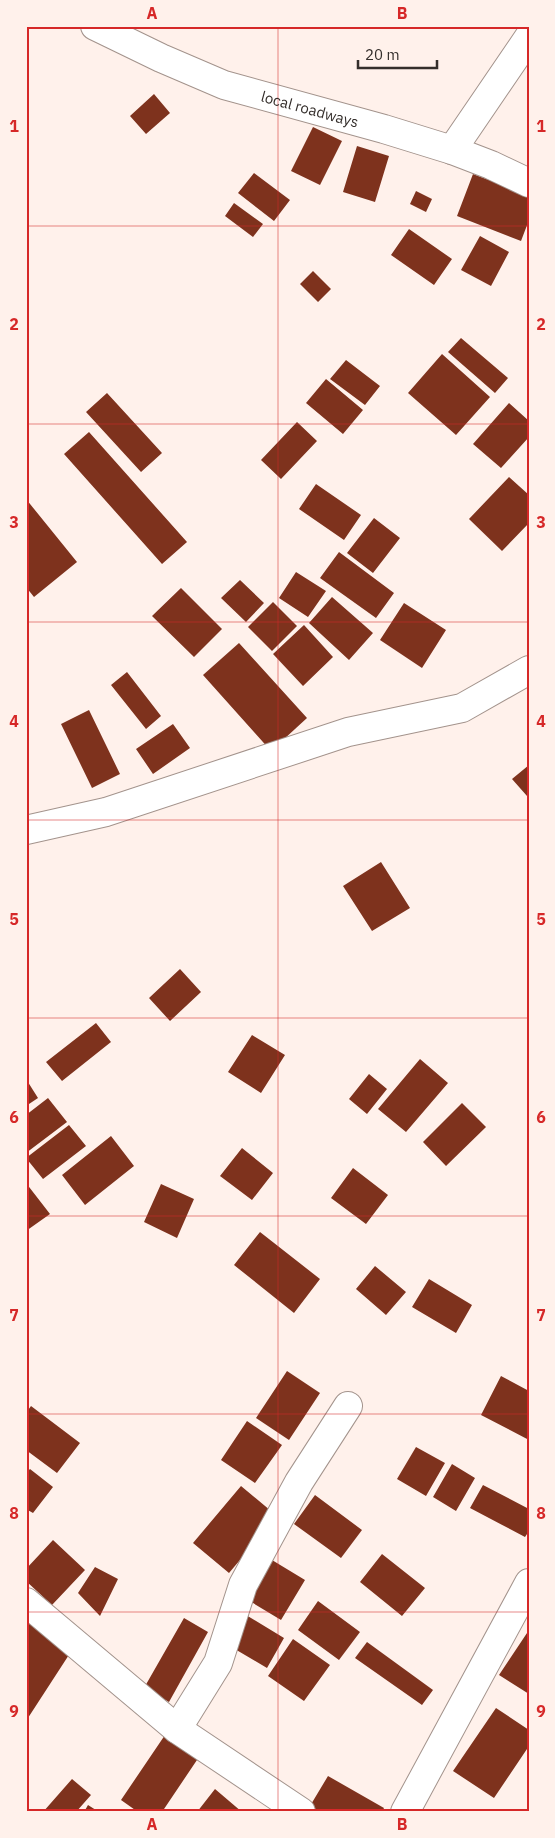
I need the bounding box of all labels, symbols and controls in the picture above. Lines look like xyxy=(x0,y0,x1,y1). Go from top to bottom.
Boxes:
text: A xyxy=(147,3,158,23)
text: B xyxy=(397,3,408,23)
scale bar xyxy=(358,38,436,70)
text: 20 m xyxy=(365,45,400,64)
street label: local roadways xyxy=(259,86,361,131)
text: 1 xyxy=(9,116,19,136)
text: 1 xyxy=(536,116,546,136)
text: 2 xyxy=(9,314,19,334)
text: 2 xyxy=(536,314,546,334)
text: 3 xyxy=(9,512,19,532)
text: 3 xyxy=(536,512,546,532)
text: 4 xyxy=(9,711,19,731)
text: 4 xyxy=(536,711,546,731)
text: 5 xyxy=(9,909,19,929)
text: 5 xyxy=(536,909,546,929)
text: 6 xyxy=(9,1107,19,1127)
text: 6 xyxy=(536,1107,546,1127)
text: 7 xyxy=(9,1305,19,1325)
text: 7 xyxy=(536,1305,546,1325)
text: 8 xyxy=(9,1503,19,1523)
text: 8 xyxy=(536,1503,546,1523)
text: 9 xyxy=(9,1701,19,1721)
text: 9 xyxy=(536,1701,546,1721)
text: A xyxy=(147,1814,158,1834)
text: B xyxy=(397,1814,408,1834)

